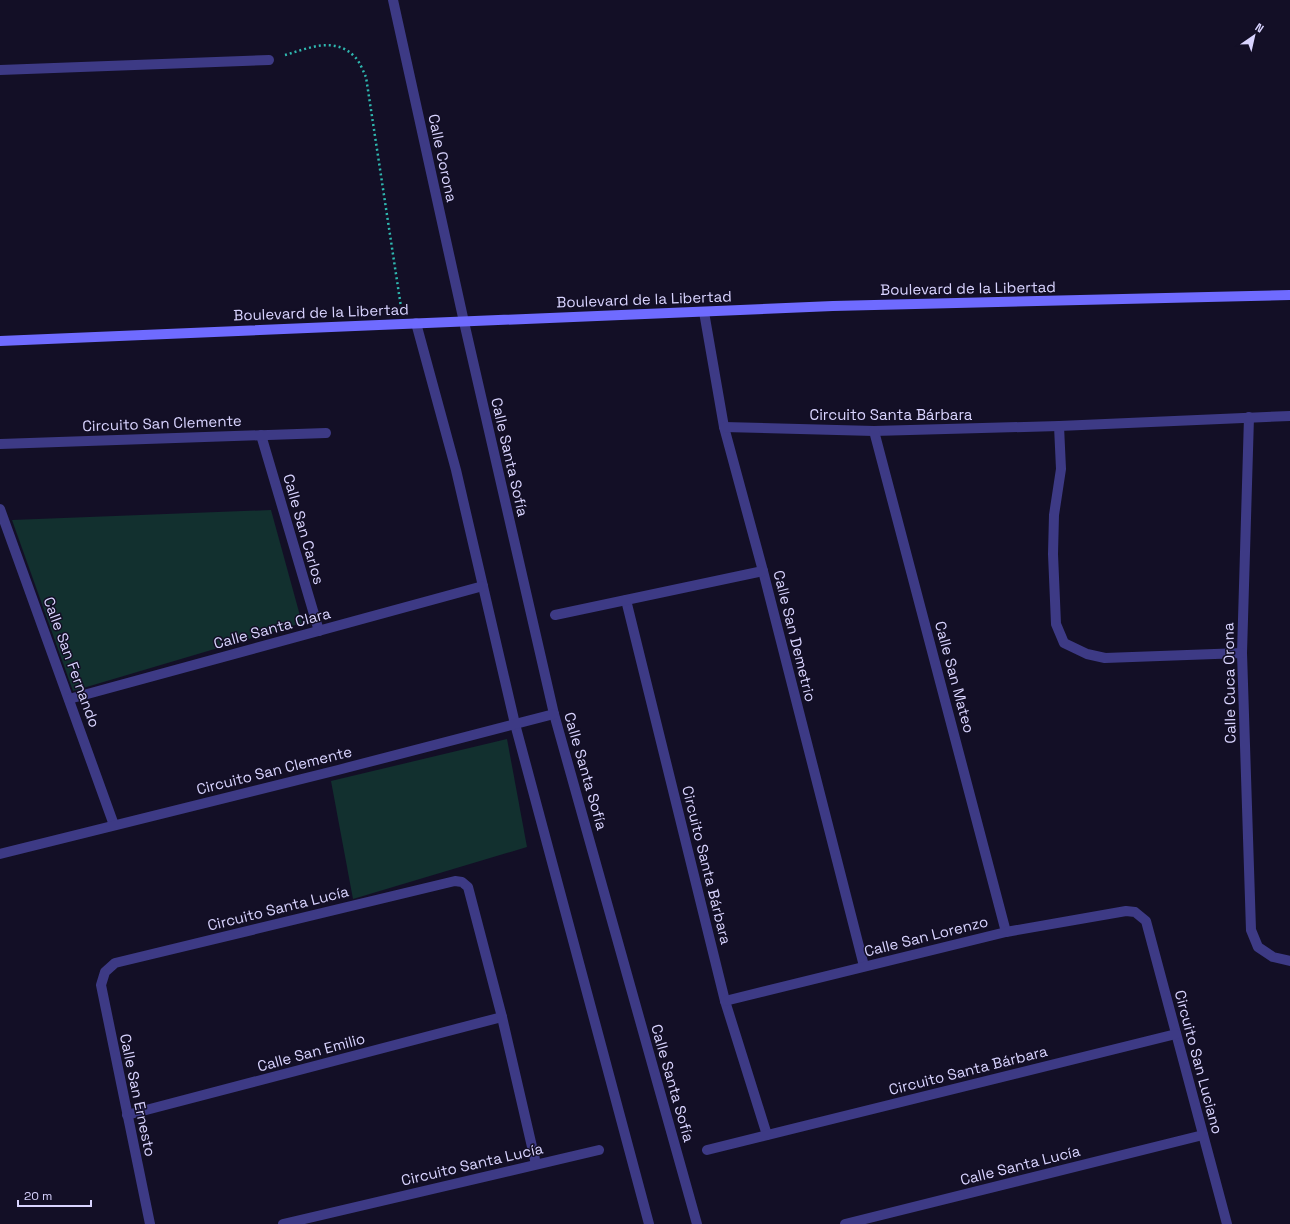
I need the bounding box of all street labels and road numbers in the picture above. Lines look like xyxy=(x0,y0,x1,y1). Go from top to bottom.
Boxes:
street label: Calle Corona xyxy=(424,112,462,204)
street label: Boulevard de la Libertad xyxy=(880,277,1056,299)
street label: Boulevard de la Libertad xyxy=(556,286,732,312)
street label: Boulevard de la Libertad xyxy=(233,299,409,325)
street label: Calle Santa Sofía xyxy=(487,396,533,519)
street label: Circuito Santa Bárbara xyxy=(810,405,973,424)
street label: Circuito San Clemente xyxy=(82,411,242,435)
street label: Calle San Carlos xyxy=(279,472,329,586)
street label: Calle San Demetrio xyxy=(769,568,821,704)
street label: Calle San Fernando xyxy=(40,594,104,730)
street label: Calle Santa Clara xyxy=(211,603,333,653)
street label: Calle San Mateo xyxy=(931,619,979,735)
street label: Calle Cuca Orona xyxy=(1218,622,1240,744)
street label: Calle Santa Sofía xyxy=(560,710,612,832)
street label: Circuito San Clemente xyxy=(194,741,354,799)
street label: Circuito Santa Bárbara xyxy=(678,784,736,947)
street label: Circuito Santa Lucía xyxy=(205,881,351,935)
street label: Calle San Lorenzo xyxy=(862,911,990,961)
street label: Circuito San Luciano xyxy=(1171,988,1227,1136)
street label: Calle Santa Sofía xyxy=(647,1022,699,1144)
street label: Calle San Emilio xyxy=(255,1028,367,1076)
street label: Calle San Ernesto xyxy=(116,1032,160,1158)
street label: Circuito Santa Bárbara xyxy=(887,1041,1050,1099)
street label: Circuito Santa Lucía xyxy=(399,1138,545,1190)
street label: Calle Santa Lucía xyxy=(958,1141,1082,1189)

